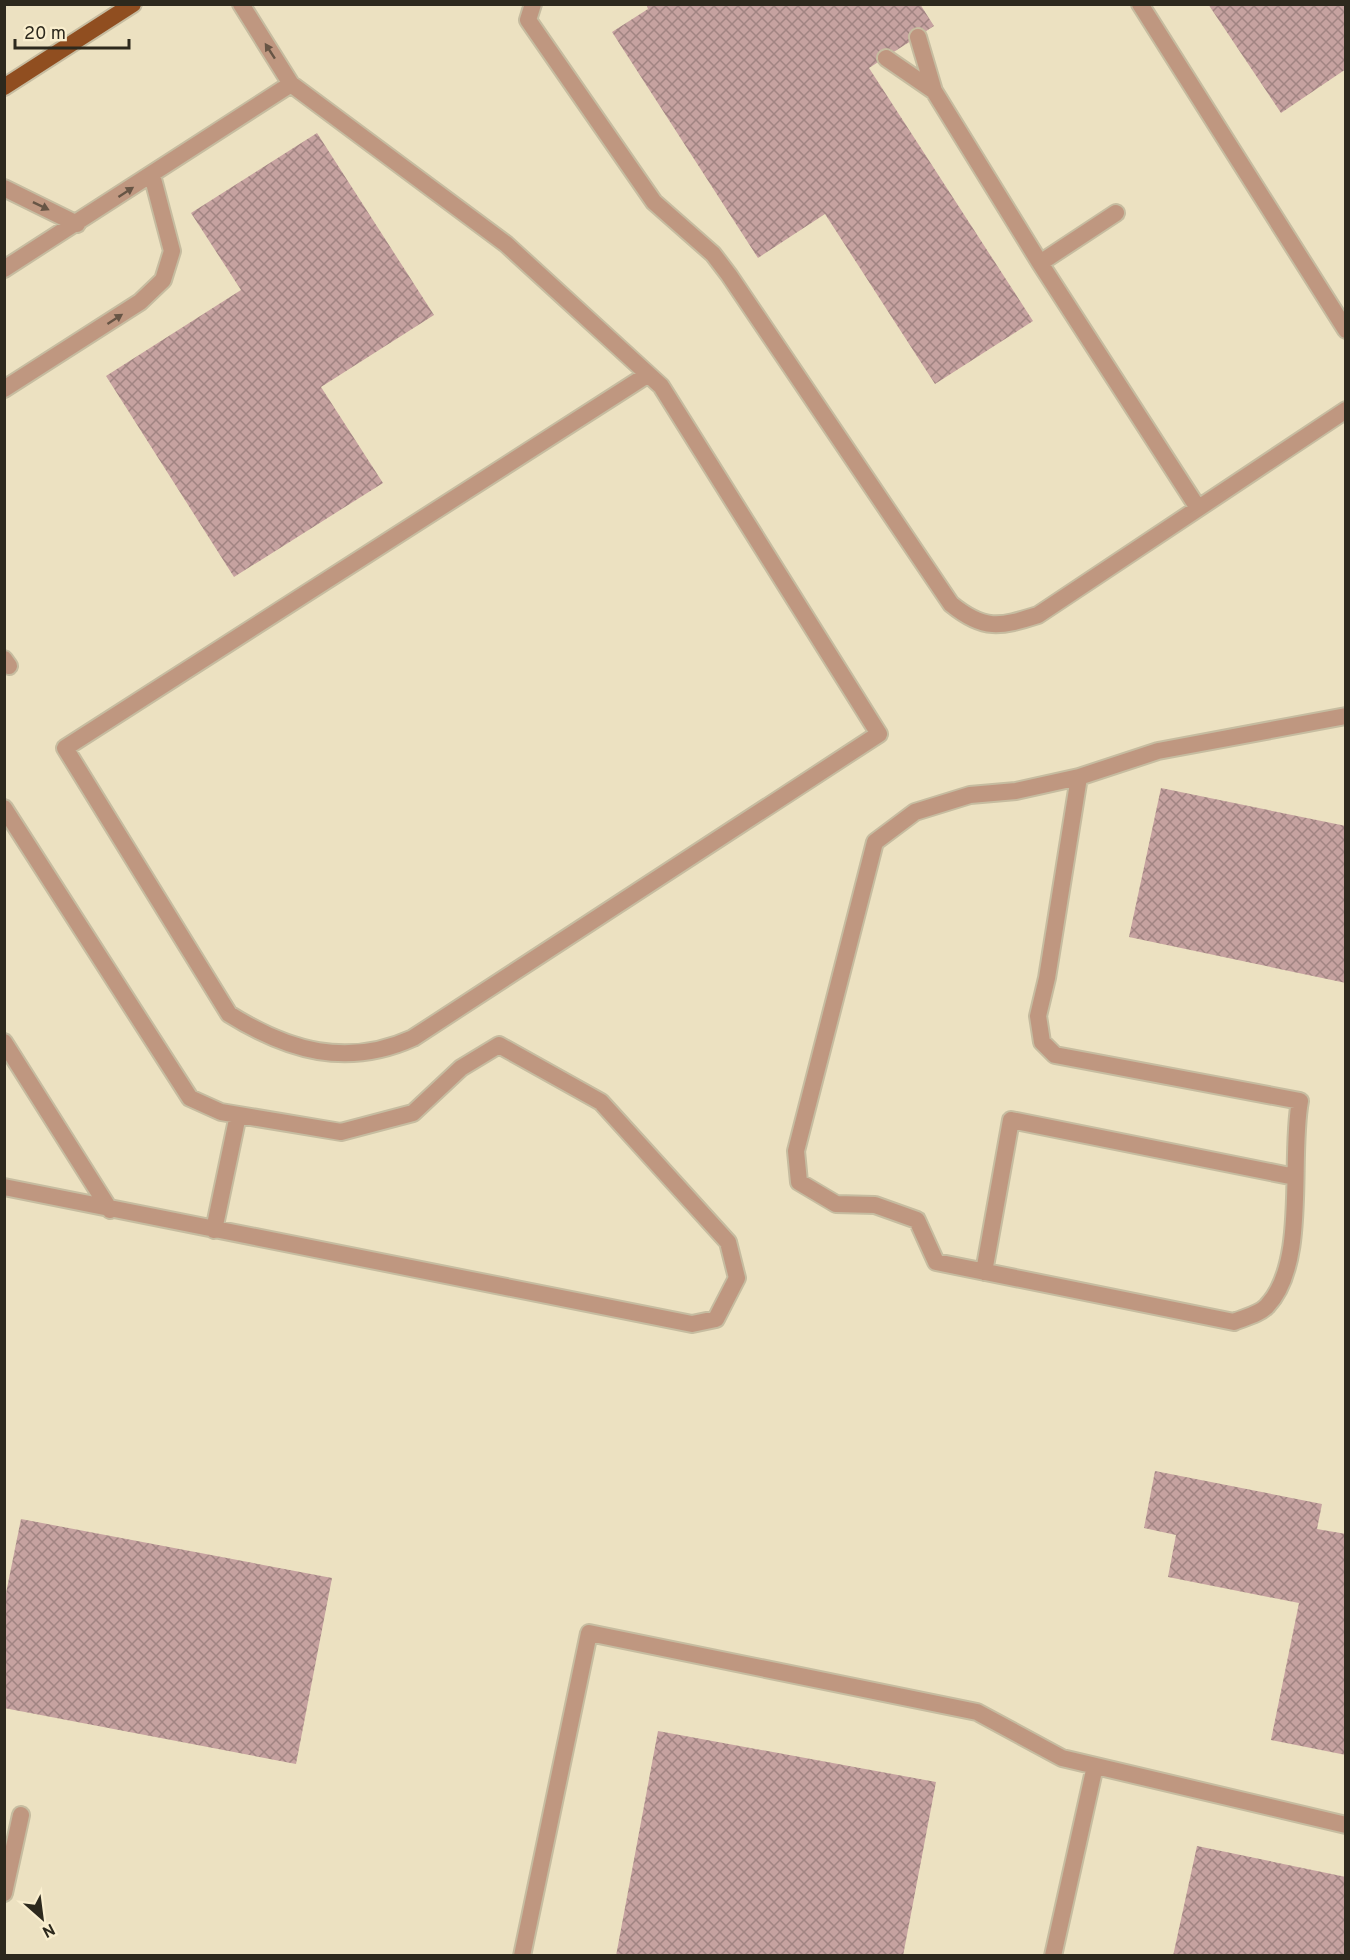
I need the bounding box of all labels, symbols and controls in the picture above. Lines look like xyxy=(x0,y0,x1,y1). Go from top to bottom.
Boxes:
scale bar xyxy=(15,12,129,50)
text: 20 m xyxy=(24,23,66,46)
one-way arrow xyxy=(265,43,276,59)
one-way arrow xyxy=(118,187,134,198)
one-way arrow xyxy=(32,202,49,211)
one-way arrow xyxy=(106,313,122,325)
north arrow xyxy=(12,1888,72,1948)
text: N xyxy=(38,1918,58,1941)

